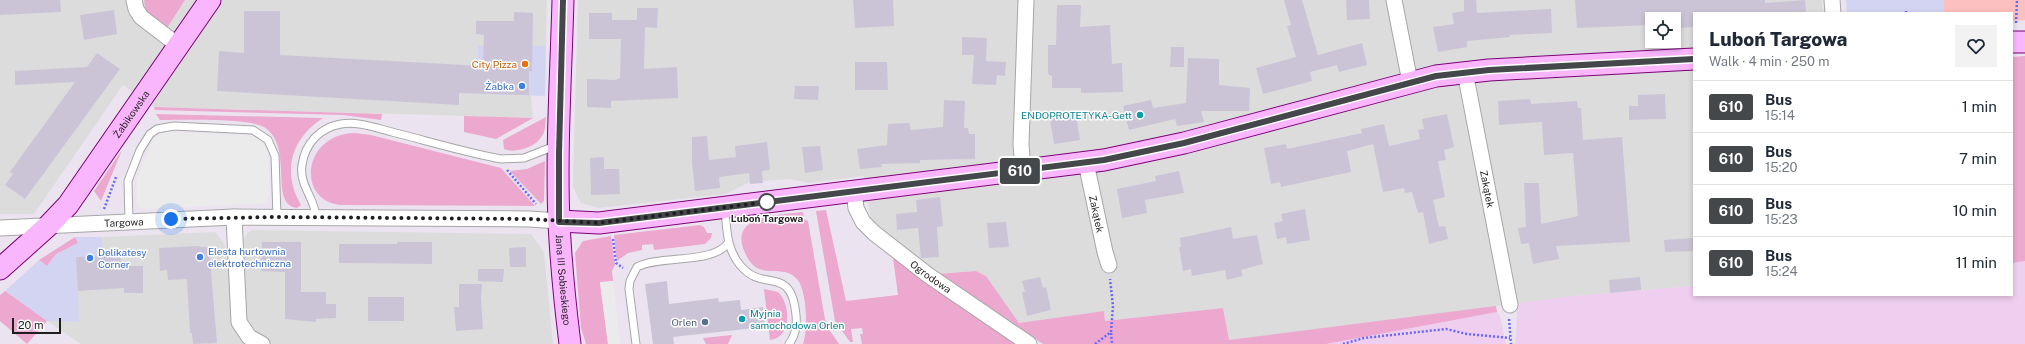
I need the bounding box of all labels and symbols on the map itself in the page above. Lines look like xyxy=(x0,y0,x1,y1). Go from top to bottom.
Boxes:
place label: City Pizza xyxy=(472,58,517,70)
marker: City Pizza xyxy=(520,59,530,69)
place label: Żabka xyxy=(485,80,514,92)
marker: Żabka xyxy=(517,81,527,91)
street label: Żabikowska xyxy=(110,88,152,140)
place label: ENDOPROTETYKA-Gett xyxy=(1021,109,1132,121)
marker: ENDOPROTETYKA-Gett xyxy=(1135,110,1145,120)
line badge: 610 xyxy=(997,158,1043,184)
street label: Zakątek xyxy=(1478,169,1497,209)
marker: Luboń Targowa xyxy=(758,193,776,211)
street label: Zakątek xyxy=(1087,194,1107,234)
your location xyxy=(161,209,181,229)
place label: Luboń Targowa xyxy=(731,212,803,224)
street label: Targowa xyxy=(104,215,144,229)
street label: Jana III Sobieskiego xyxy=(554,234,574,326)
place label: Elesta hurtownia elektrotechniczna xyxy=(208,245,291,269)
place label: Delikatesy Corner xyxy=(98,246,147,270)
marker: Elesta hurtownia elektrotechniczna xyxy=(195,252,205,262)
marker: Delikatesy Corner xyxy=(85,253,95,263)
street label: Ogrodowa xyxy=(908,258,954,295)
place label: Myjnia samochodowa Orlen xyxy=(750,307,845,331)
marker: Myjnia samochodowa Orlen xyxy=(737,314,747,324)
scale bar xyxy=(12,316,61,335)
place label: Orlen xyxy=(672,316,697,328)
marker: Orlen xyxy=(700,317,710,327)

